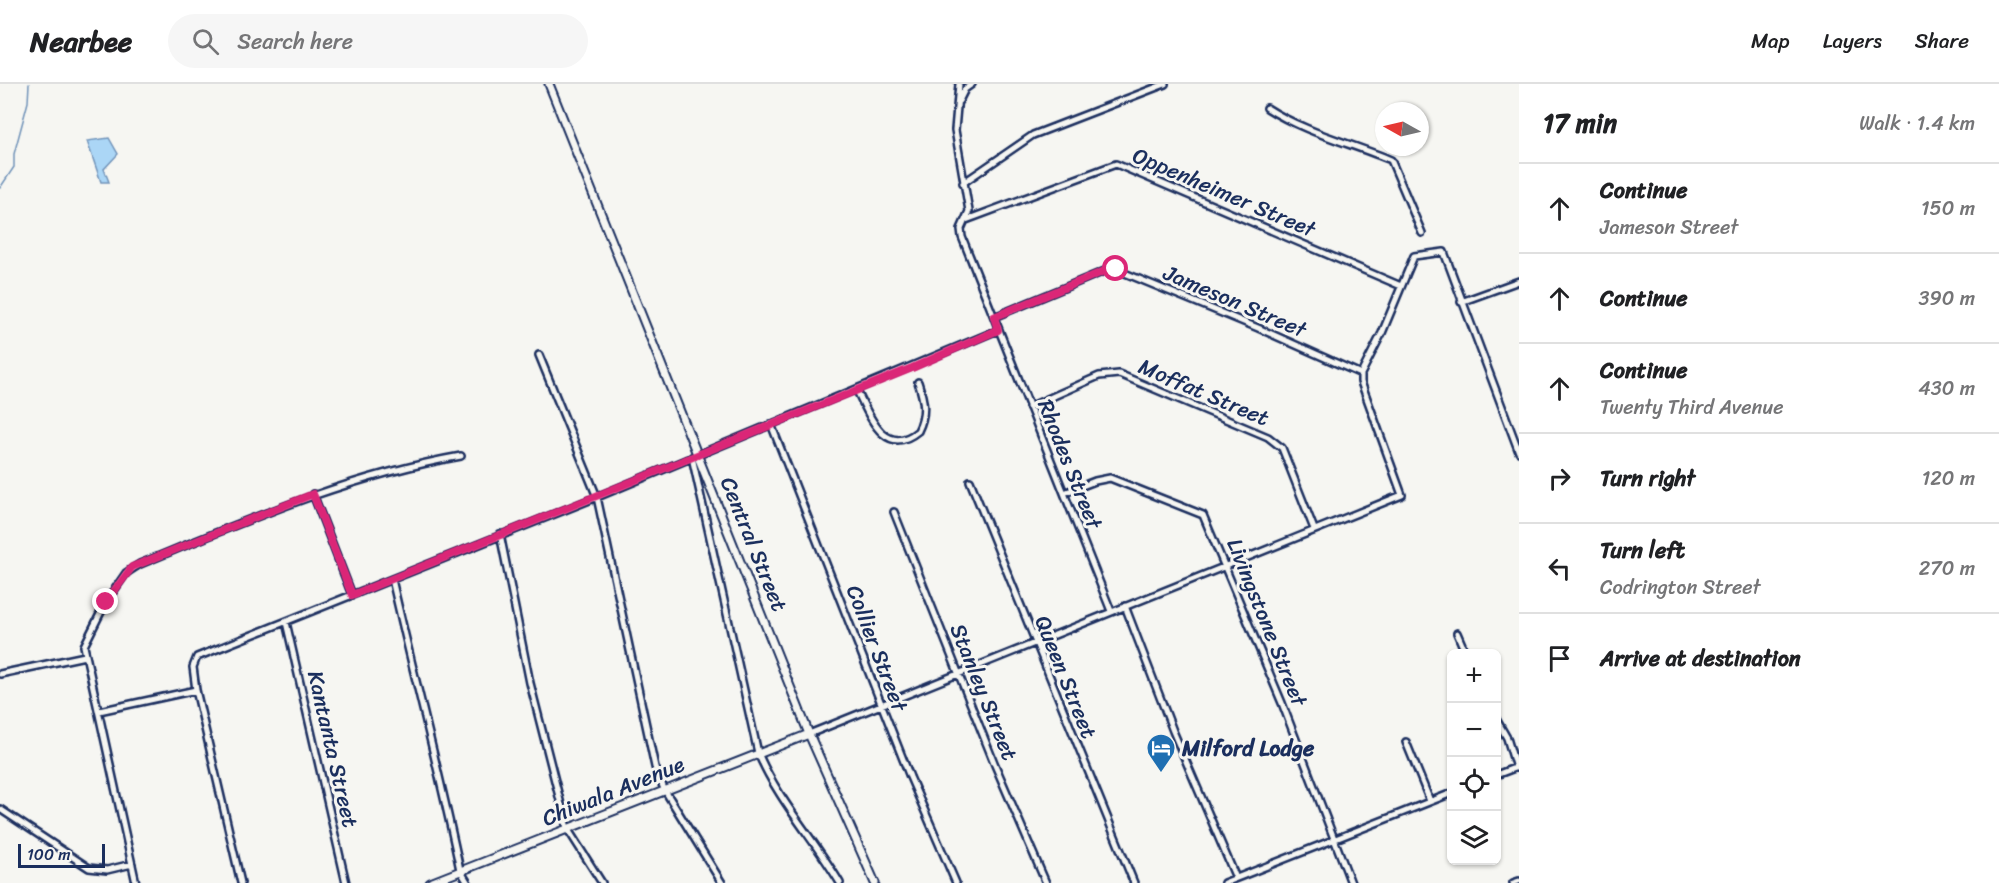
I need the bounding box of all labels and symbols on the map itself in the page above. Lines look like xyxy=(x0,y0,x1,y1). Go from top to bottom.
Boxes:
north arrow xyxy=(1375,102,1429,156)
street label: Oppenheimer Street xyxy=(1126,136,1323,249)
street label: Jameson Street xyxy=(1156,253,1314,349)
route start xyxy=(1102,255,1128,281)
street label: Moffat Street xyxy=(1132,347,1276,437)
street label: Rhodes Street xyxy=(1026,393,1114,536)
street label: Central Street xyxy=(709,471,799,618)
street label: Livingstone Street xyxy=(1216,532,1319,713)
street label: Collier Street xyxy=(835,579,919,718)
route end xyxy=(92,588,118,614)
street label: Queen Street xyxy=(1024,609,1109,745)
street label: Stanley Street xyxy=(939,617,1029,767)
street label: Kantanta Street xyxy=(296,667,370,832)
place label: Milford Lodge xyxy=(1181,729,1315,768)
hotel icon: Milford Lodge xyxy=(1145,732,1177,774)
street label: Chiwala Avenue xyxy=(536,745,691,837)
scale bar xyxy=(18,841,105,868)

